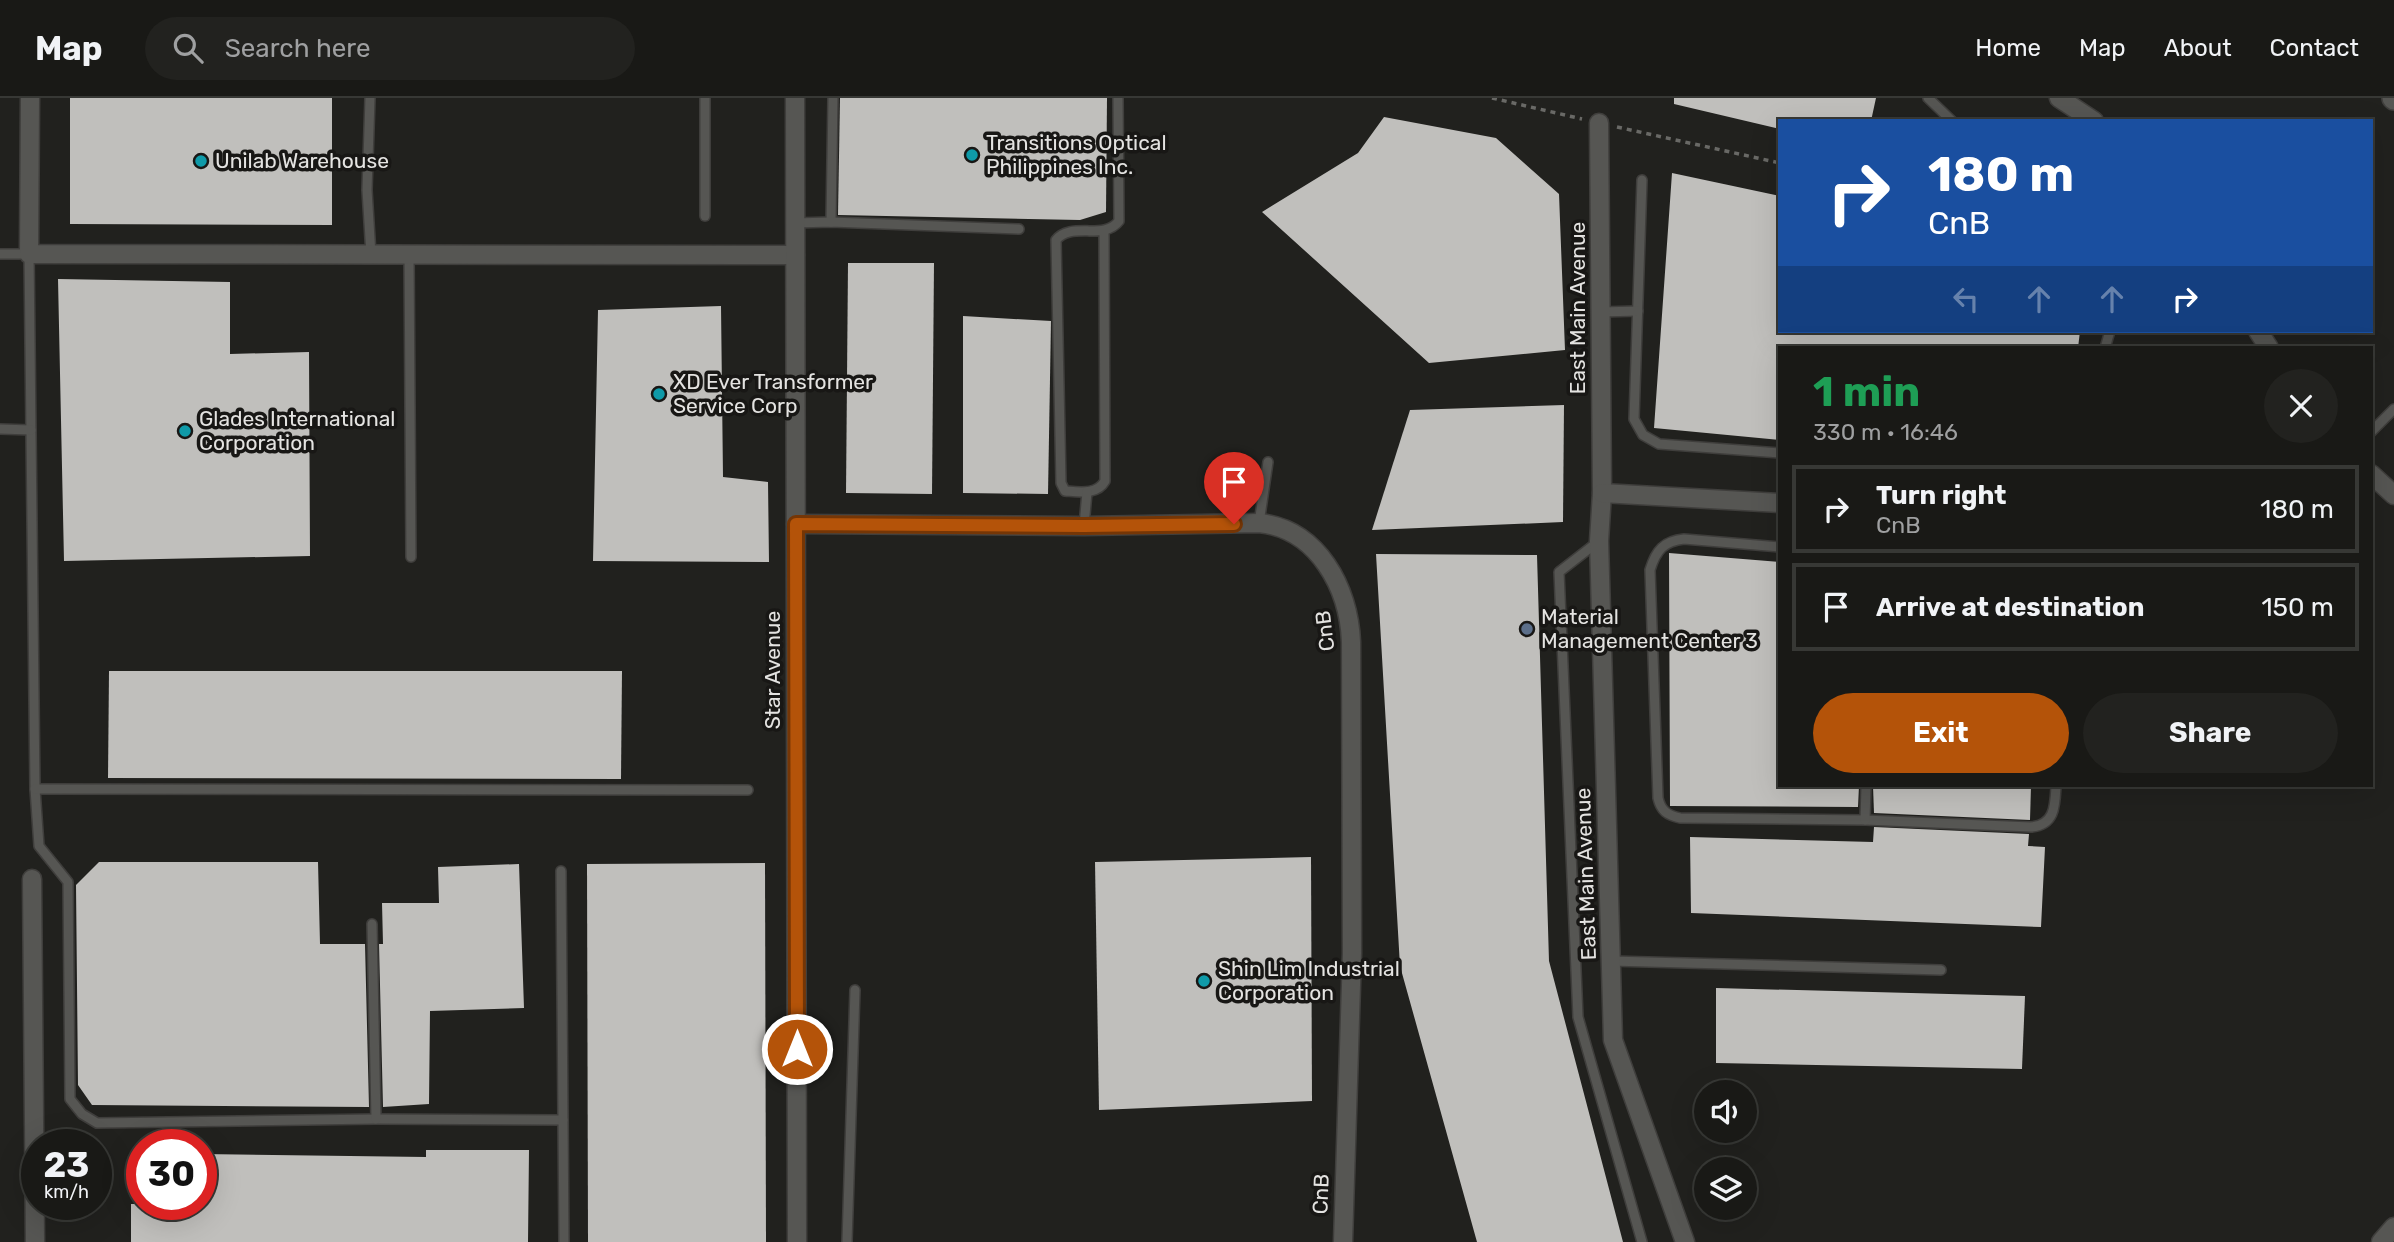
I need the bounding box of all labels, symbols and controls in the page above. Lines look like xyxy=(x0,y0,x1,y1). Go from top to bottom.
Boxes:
search box xyxy=(145,17,635,80)
text: Map xyxy=(35,29,103,68)
icon: search xyxy=(169,29,207,67)
text: Search here xyxy=(225,33,370,64)
text: Home xyxy=(1975,34,2041,62)
text: Map xyxy=(2079,34,2126,62)
text: About xyxy=(2164,34,2232,62)
text: Contact xyxy=(2270,34,2359,62)
place label: Transitions Optical Philippines Inc. xyxy=(986,130,1167,179)
text: 180 m xyxy=(1928,145,2074,203)
marker: Transitions Optical Philippines Inc. xyxy=(964,147,980,163)
icon: right xyxy=(1813,147,1904,238)
place label: Unilab Warehouse xyxy=(215,148,389,173)
marker: Unilab Warehouse xyxy=(193,153,209,169)
text: CnB xyxy=(1928,204,1990,242)
street label: East Main Avenue xyxy=(1565,222,1590,394)
icon: left xyxy=(1947,280,1985,318)
icon: ahead xyxy=(2020,280,2058,318)
icon: ahead xyxy=(2093,280,2131,318)
icon: right xyxy=(2166,280,2204,318)
text: 1 min xyxy=(1813,367,1920,417)
place label: XD Ever Transformer Service Corp xyxy=(673,369,873,418)
button: close xyxy=(2264,369,2338,443)
marker: XD Ever Transformer Service Corp xyxy=(651,386,667,402)
place label: Glades International Corporation xyxy=(199,406,395,455)
text: 330 m · 16:46 xyxy=(1813,418,1958,446)
marker: Glades International Corporation xyxy=(177,423,193,439)
pin xyxy=(1204,452,1264,524)
icon: arrive xyxy=(1215,463,1253,501)
text: Turn right xyxy=(1876,480,2006,511)
icon: right xyxy=(1817,490,1855,528)
text: 180 m xyxy=(2260,494,2334,525)
text: CnB xyxy=(1876,511,1921,539)
icon: arrive xyxy=(1817,588,1855,626)
text: Arrive at destination xyxy=(1876,592,2144,623)
text: 150 m xyxy=(2261,592,2334,623)
place label: Material Management Center 3 xyxy=(1541,604,1758,653)
street label: CnB xyxy=(1310,609,1339,653)
street label: Star Avenue xyxy=(760,611,785,729)
marker: Material Management Center 3 xyxy=(1519,621,1535,637)
button: Exit xyxy=(1813,693,2069,773)
button: Share xyxy=(2083,693,2338,773)
street label: East Main Avenue xyxy=(1570,787,1601,961)
place label: Shin Lim Industrial Corporation xyxy=(1218,956,1400,1005)
marker: Shin Lim Industrial Corporation xyxy=(1196,973,1212,989)
position arrow xyxy=(760,1012,834,1086)
map controls xyxy=(1694,1080,1757,1220)
button: sound xyxy=(1694,1080,1757,1143)
speed limit sign: 30 xyxy=(126,1129,217,1220)
text: 23 xyxy=(44,1144,89,1186)
button: layers xyxy=(1694,1157,1757,1220)
street label: CnB xyxy=(1307,1173,1334,1215)
text: km/h xyxy=(44,1181,89,1203)

